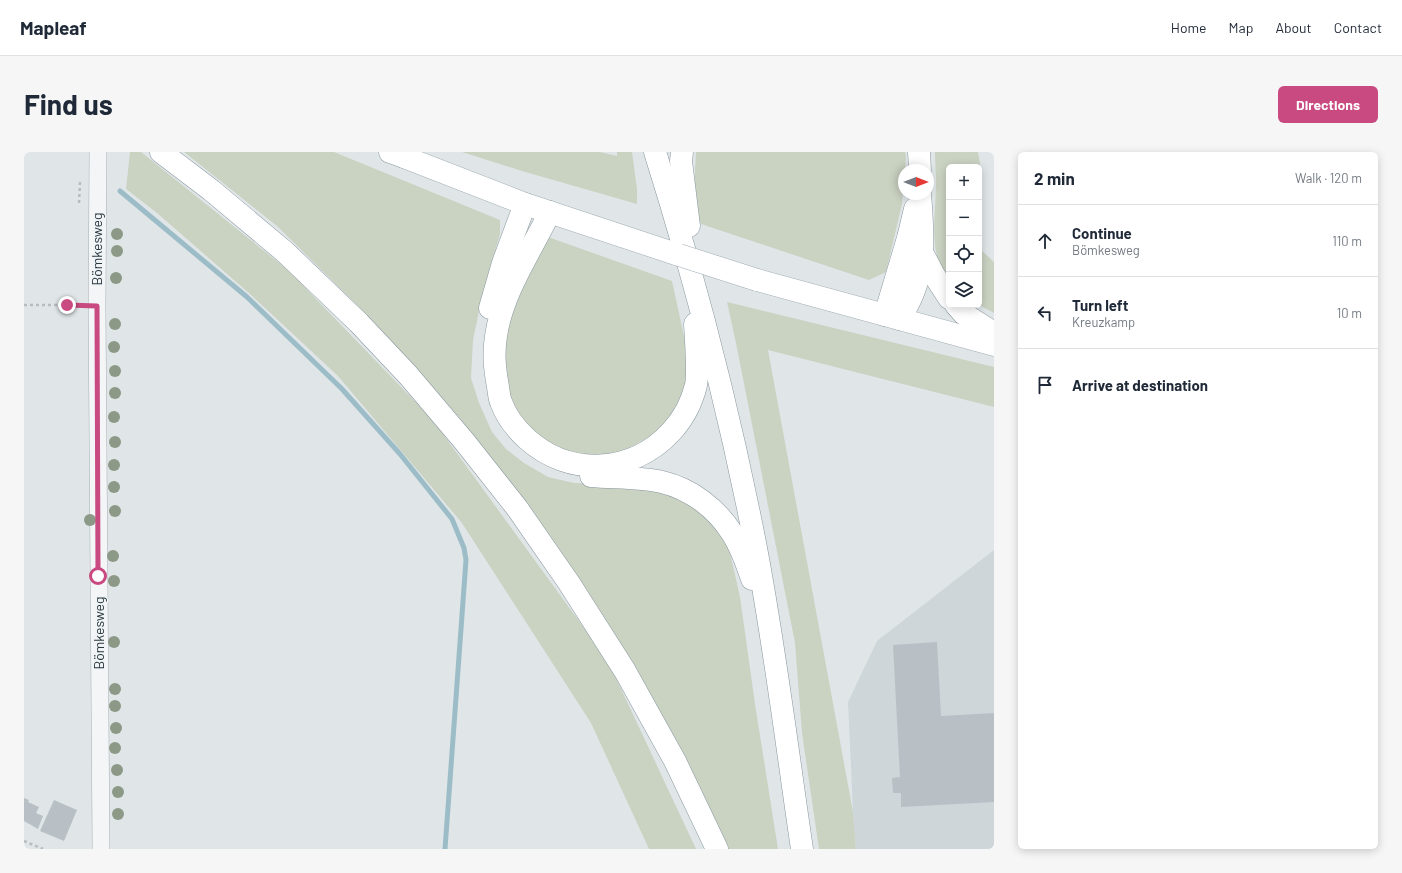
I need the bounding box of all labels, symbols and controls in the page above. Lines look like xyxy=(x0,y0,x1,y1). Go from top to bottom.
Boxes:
text: Mapleaf xyxy=(20,16,87,39)
text: Home xyxy=(1171,19,1207,36)
text: Map xyxy=(1229,19,1253,36)
text: About xyxy=(1275,19,1312,36)
text: Contact xyxy=(1334,19,1382,36)
button: Directions xyxy=(1278,86,1378,123)
text: Find us xyxy=(24,87,113,121)
north arrow xyxy=(898,164,934,200)
map controls xyxy=(946,164,982,308)
button: + xyxy=(946,164,982,200)
text: 2 min xyxy=(1034,168,1075,188)
text: Walk · 120 m xyxy=(1295,170,1362,186)
button: − xyxy=(946,200,982,236)
street label: Bömkesweg xyxy=(88,212,105,286)
text: Continue xyxy=(1072,224,1132,242)
icon: ahead xyxy=(1034,230,1056,252)
text: 110 m xyxy=(1332,233,1362,249)
button: locate xyxy=(946,236,982,272)
text: Bömkesweg xyxy=(1072,242,1140,258)
button: layers xyxy=(946,272,982,308)
route end xyxy=(58,296,76,314)
text: Turn left xyxy=(1072,296,1128,314)
icon: left xyxy=(1034,302,1056,324)
text: 10 m xyxy=(1337,305,1362,321)
text: Kreuzkamp xyxy=(1072,314,1135,330)
icon: arrive xyxy=(1034,374,1056,396)
text: Arrive at destination xyxy=(1072,376,1208,394)
route start xyxy=(89,567,107,585)
street label: Bömkesweg xyxy=(90,596,107,670)

